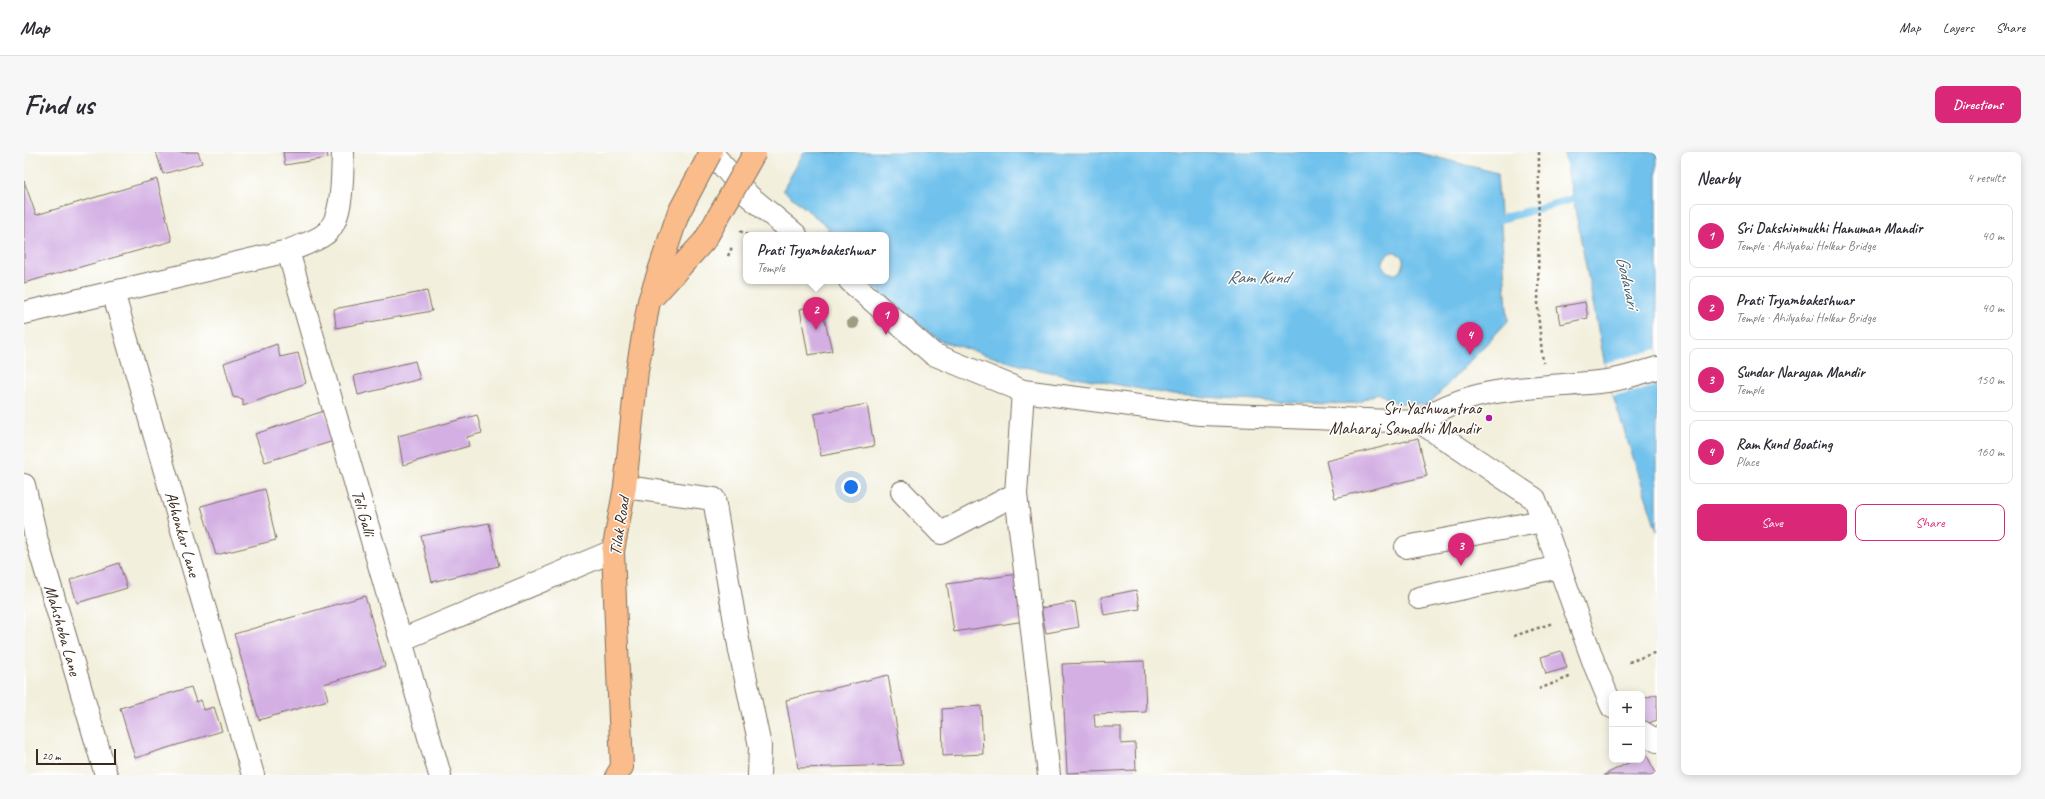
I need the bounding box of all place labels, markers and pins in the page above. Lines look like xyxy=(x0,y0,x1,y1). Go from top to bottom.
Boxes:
pin: 2 xyxy=(803,297,829,330)
pin: 1 xyxy=(873,302,899,335)
pin: 4 xyxy=(1457,322,1483,355)
place label: Sri Yashwantrao Maharaj Samadhi Mandir xyxy=(1329,398,1483,439)
marker: Sri Yashwantrao Maharaj Samadhi Mandir xyxy=(1484,413,1494,423)
pin: 3 xyxy=(1448,533,1474,566)

